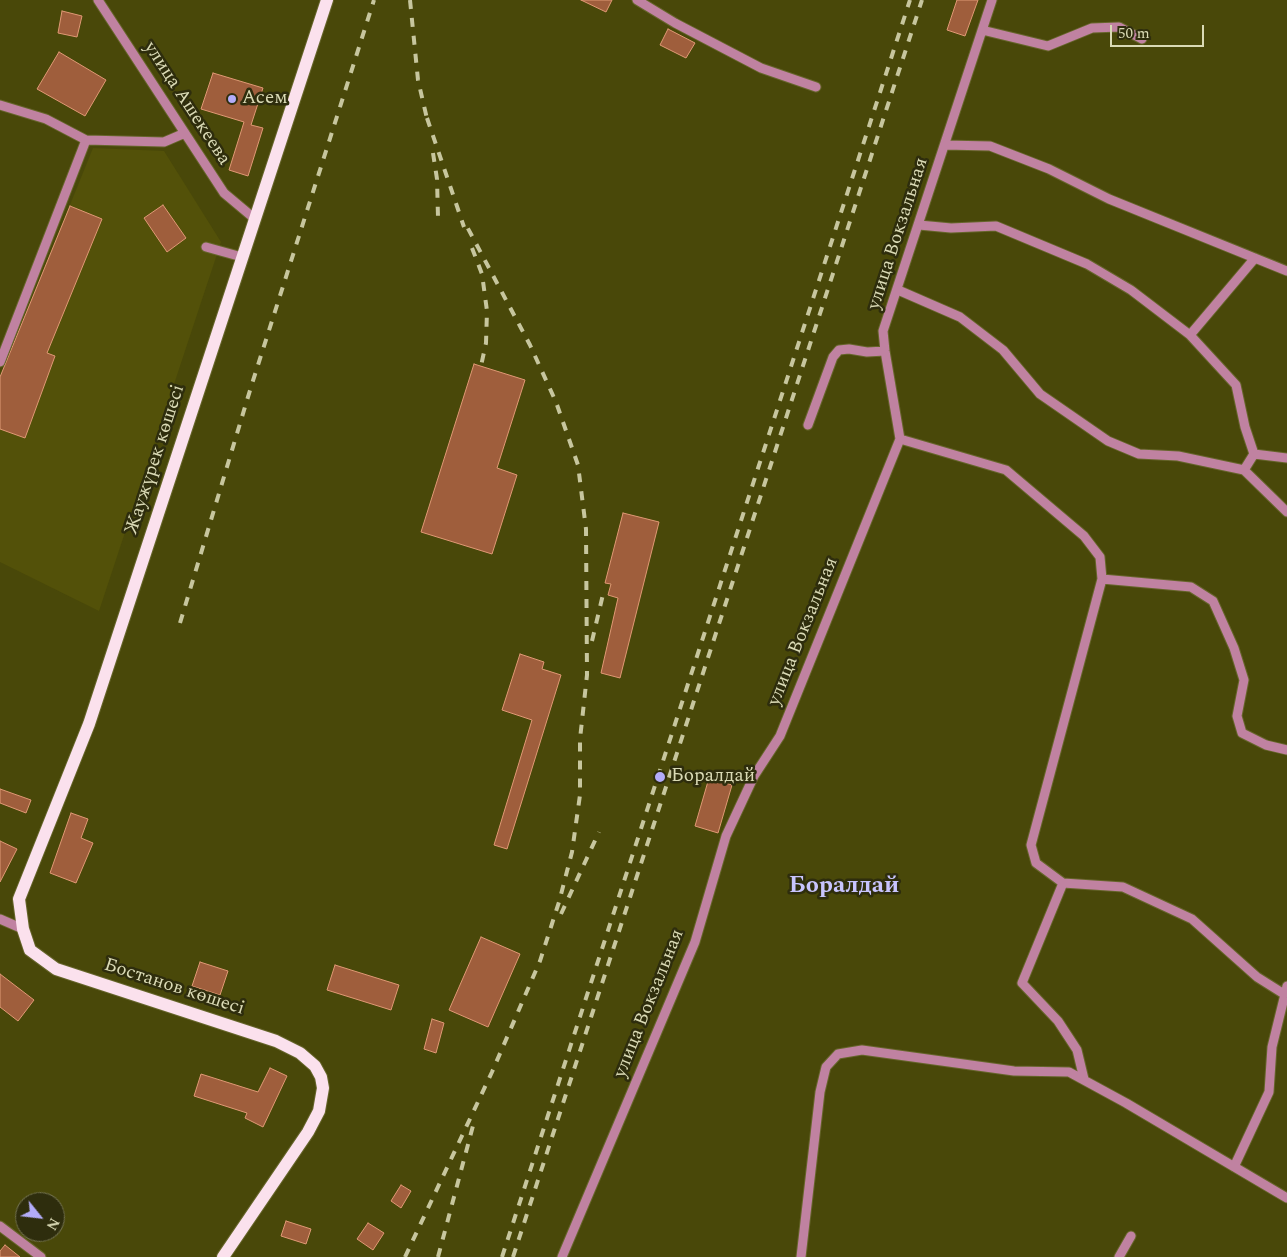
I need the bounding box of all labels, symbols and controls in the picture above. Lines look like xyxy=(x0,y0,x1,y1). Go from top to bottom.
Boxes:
scale bar xyxy=(1112,15,1206,47)
text: 50 m xyxy=(1118,22,1150,45)
street label: улица Ашекеева xyxy=(138,38,234,170)
place label: Асем xyxy=(242,88,288,110)
marker: Асем xyxy=(226,93,238,105)
street label: улица Вокзальная xyxy=(864,155,934,313)
street label: Жаужүрек көшесі xyxy=(121,382,191,538)
street label: улица Вокзальная xyxy=(764,554,844,710)
place label: Боралдай xyxy=(671,766,755,788)
marker: Боралдай xyxy=(653,770,667,784)
district label: Боралдай xyxy=(789,873,899,901)
street label: улица Вокзальная xyxy=(610,926,690,1082)
street label: Бостанов көшесі xyxy=(101,955,247,1021)
north arrow xyxy=(15,1192,65,1242)
text: N xyxy=(41,1214,65,1234)

